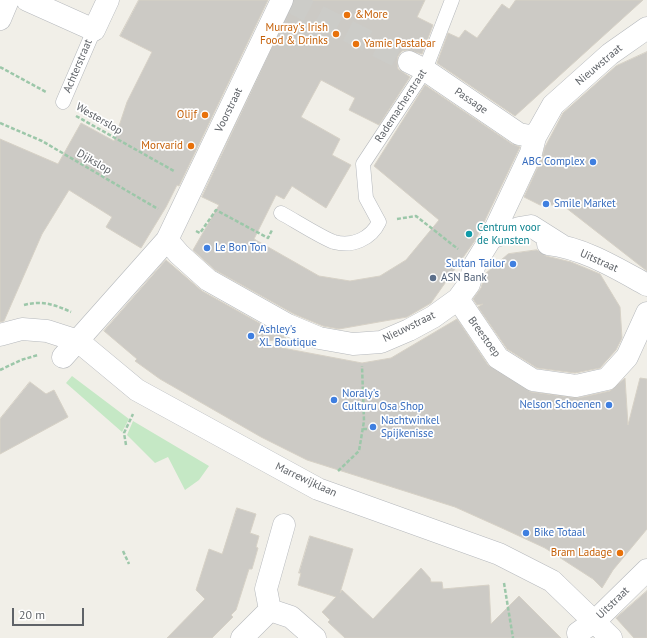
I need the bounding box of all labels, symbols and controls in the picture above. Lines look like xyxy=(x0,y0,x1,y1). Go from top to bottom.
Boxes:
place label: &More xyxy=(355,8,388,22)
marker: &More xyxy=(342,10,352,20)
place label: Murray's Irish Food & Drinks xyxy=(260,21,328,47)
marker: Murray's Irish Food & Drinks xyxy=(331,29,341,39)
street label: Achterstraat xyxy=(61,37,95,95)
place label: Yamie Pastabar xyxy=(364,37,435,51)
marker: Yamie Pastabar xyxy=(351,39,361,49)
street label: Nieuwstraat xyxy=(573,42,625,88)
street label: Rademacherstraat xyxy=(372,67,430,145)
street label: Passage xyxy=(452,85,490,117)
street label: Voorstraat xyxy=(213,86,245,134)
street label: Westerslop xyxy=(73,100,125,138)
place label: Olijf xyxy=(177,108,197,122)
marker: Olijf xyxy=(200,110,210,120)
place label: Morvarid xyxy=(141,139,183,153)
marker: Morvarid xyxy=(186,141,196,151)
street label: Dijkslop xyxy=(74,147,114,177)
place label: ABC Complex xyxy=(522,155,585,169)
marker: ABC Complex xyxy=(588,157,598,167)
place label: Smile Market xyxy=(554,197,616,211)
marker: Smile Market xyxy=(541,199,551,209)
place label: Centrum voor de Kunsten xyxy=(477,221,540,247)
marker: Centrum voor de Kunsten xyxy=(464,229,474,239)
place label: Le Bon Ton xyxy=(215,241,266,255)
marker: Le Bon Ton xyxy=(202,243,212,253)
street label: Uitstraat xyxy=(578,247,620,275)
place label: Sultan Tailor xyxy=(446,257,505,271)
marker: Sultan Tailor xyxy=(508,259,518,269)
place label: ASN Bank xyxy=(441,271,487,285)
marker: ASN Bank xyxy=(428,273,438,283)
street label: Nieuwstraat xyxy=(381,309,437,345)
street label: Breestoep xyxy=(465,314,503,360)
place label: Ashley's XL Boutique xyxy=(259,323,317,349)
marker: Ashley's XL Boutique xyxy=(246,331,256,341)
place label: Noraly's Culturu Osa Shop xyxy=(342,387,424,413)
marker: Noraly's Culturu Osa Shop xyxy=(329,395,339,405)
place label: Nelson Schoenen xyxy=(519,398,601,412)
marker: Nelson Schoenen xyxy=(604,400,614,410)
place label: Nachtwinkel Spijkenisse xyxy=(381,414,440,440)
marker: Nachtwinkel Spijkenisse xyxy=(368,422,378,432)
street label: Marrewijklaan xyxy=(273,460,339,500)
place label: Bike Totaal xyxy=(534,526,585,540)
marker: Bike Totaal xyxy=(521,528,531,538)
place label: Bram Ladage xyxy=(551,546,612,560)
marker: Bram Ladage xyxy=(615,548,625,558)
street label: Uitstraat xyxy=(594,584,632,622)
scale bar xyxy=(14,600,86,626)
text: 20 m xyxy=(19,607,45,622)

